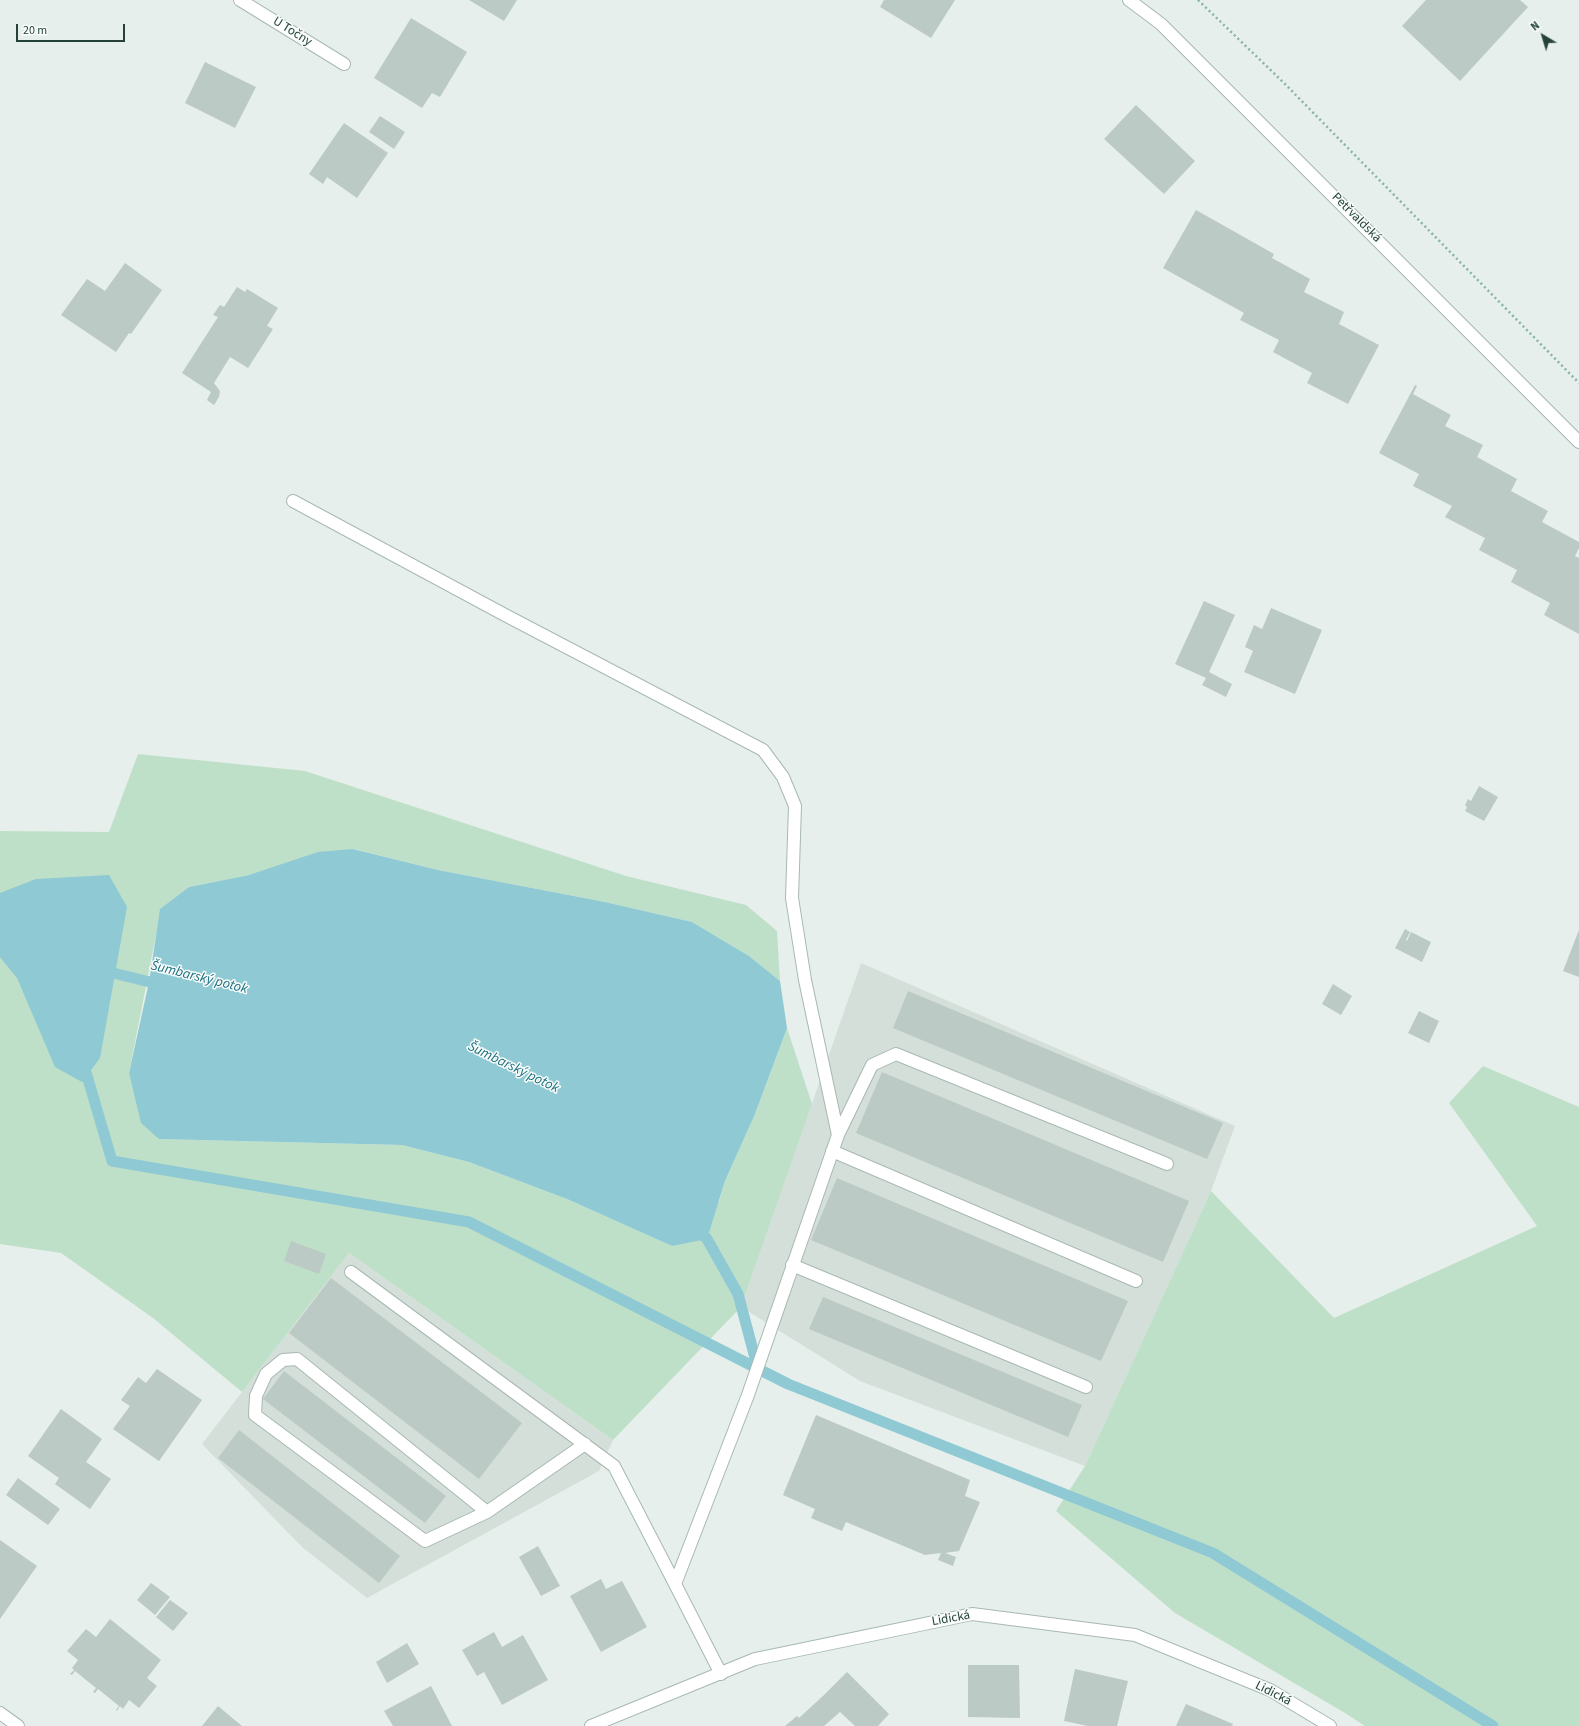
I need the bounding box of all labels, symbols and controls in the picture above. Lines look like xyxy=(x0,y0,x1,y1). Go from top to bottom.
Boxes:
street label: U Točny xyxy=(270,14,314,50)
scale bar xyxy=(18,16,127,42)
north arrow xyxy=(1523,16,1563,56)
text: N xyxy=(1528,18,1543,34)
text: 20 m xyxy=(23,22,47,39)
street label: Petřvaldská xyxy=(1328,190,1384,246)
water label: Šumbarský potok xyxy=(149,958,249,998)
water label: Šumbarský potok xyxy=(465,1039,561,1097)
street label: Lidická xyxy=(931,1608,971,1630)
street label: Lidická xyxy=(1252,1678,1294,1710)

